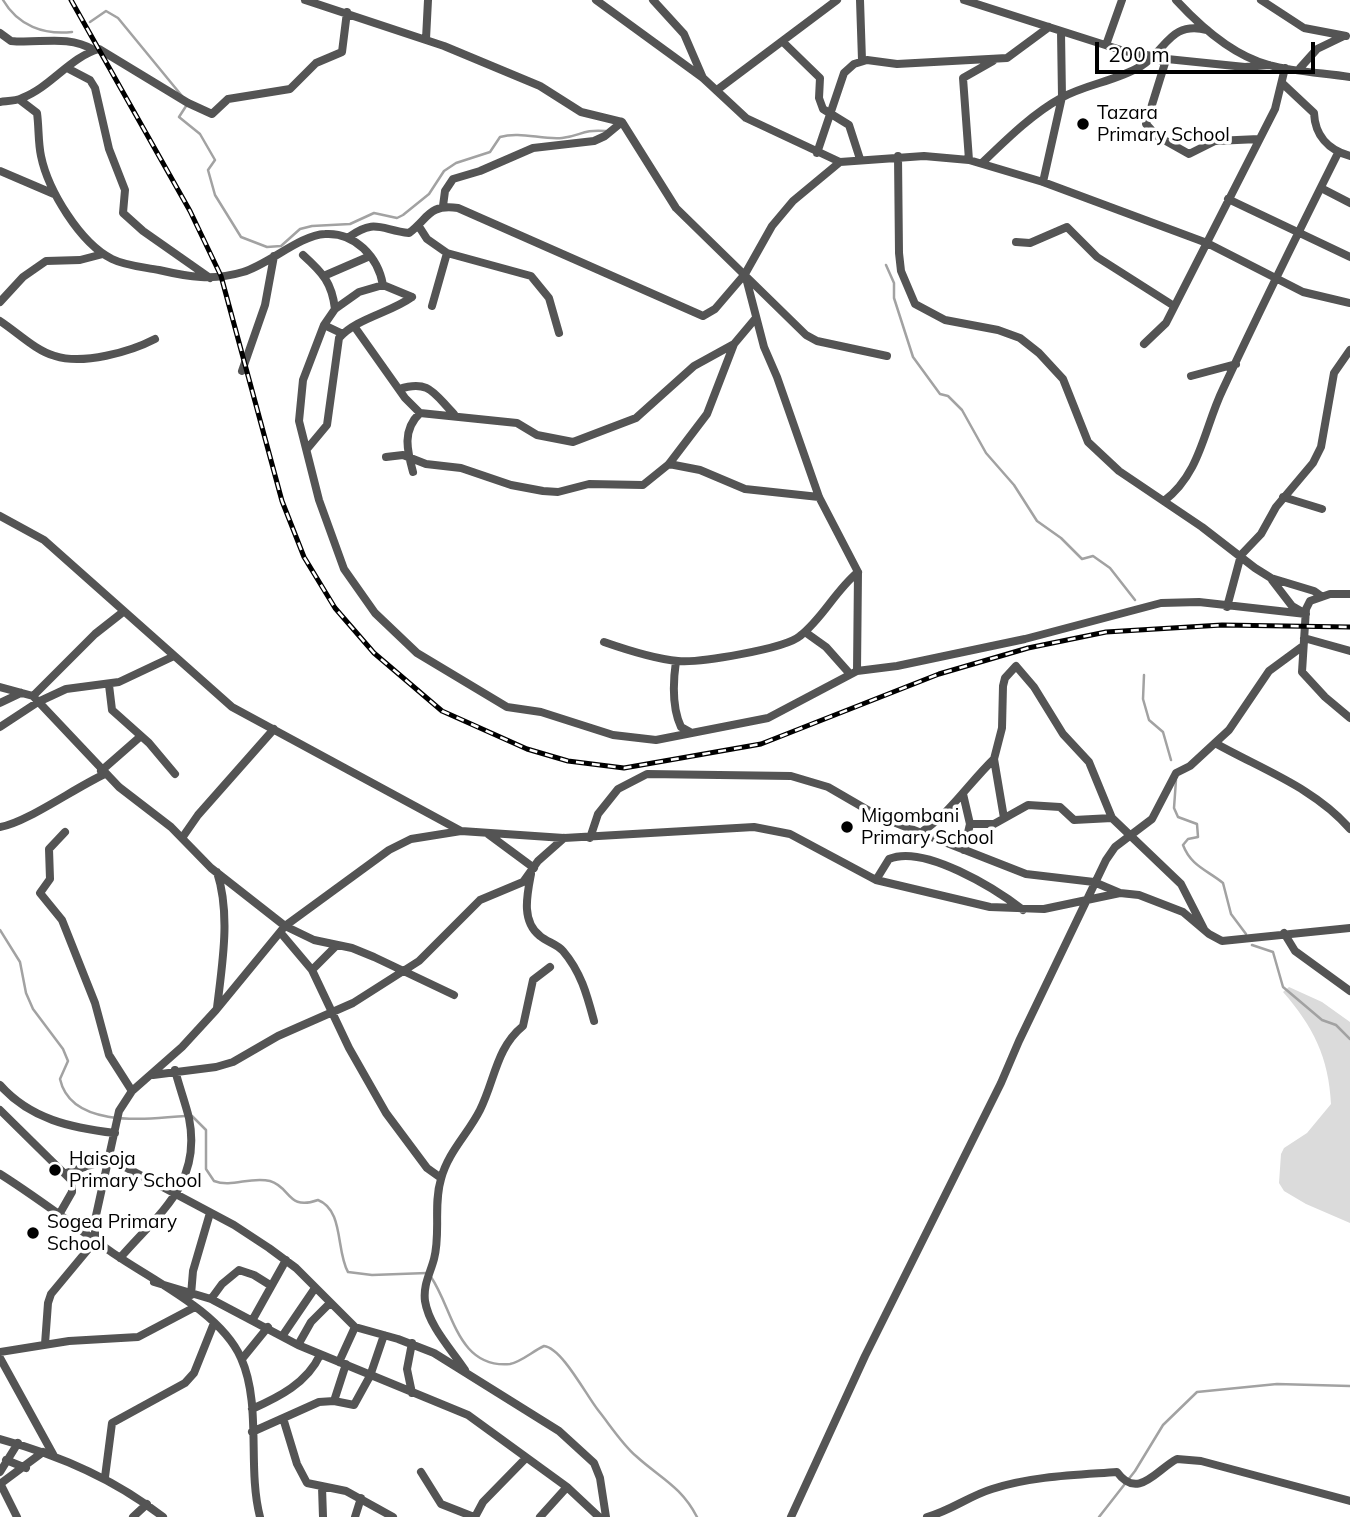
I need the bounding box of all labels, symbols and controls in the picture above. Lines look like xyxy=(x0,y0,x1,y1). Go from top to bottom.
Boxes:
scale bar xyxy=(1098,28,1318,72)
text: 200 m xyxy=(1108,41,1170,67)
place label: Tazara Primary School xyxy=(1097,102,1230,146)
marker: Tazara Primary School xyxy=(1075,116,1091,132)
place label: Migombani Primary School xyxy=(861,805,994,849)
marker: Migombani Primary School xyxy=(839,819,855,835)
place label: Haisoja Primary School xyxy=(69,1148,202,1192)
marker: Haisoja Primary School xyxy=(47,1162,63,1178)
place label: Sogea Primary School xyxy=(47,1211,177,1255)
marker: Sogea Primary School xyxy=(25,1225,41,1241)

